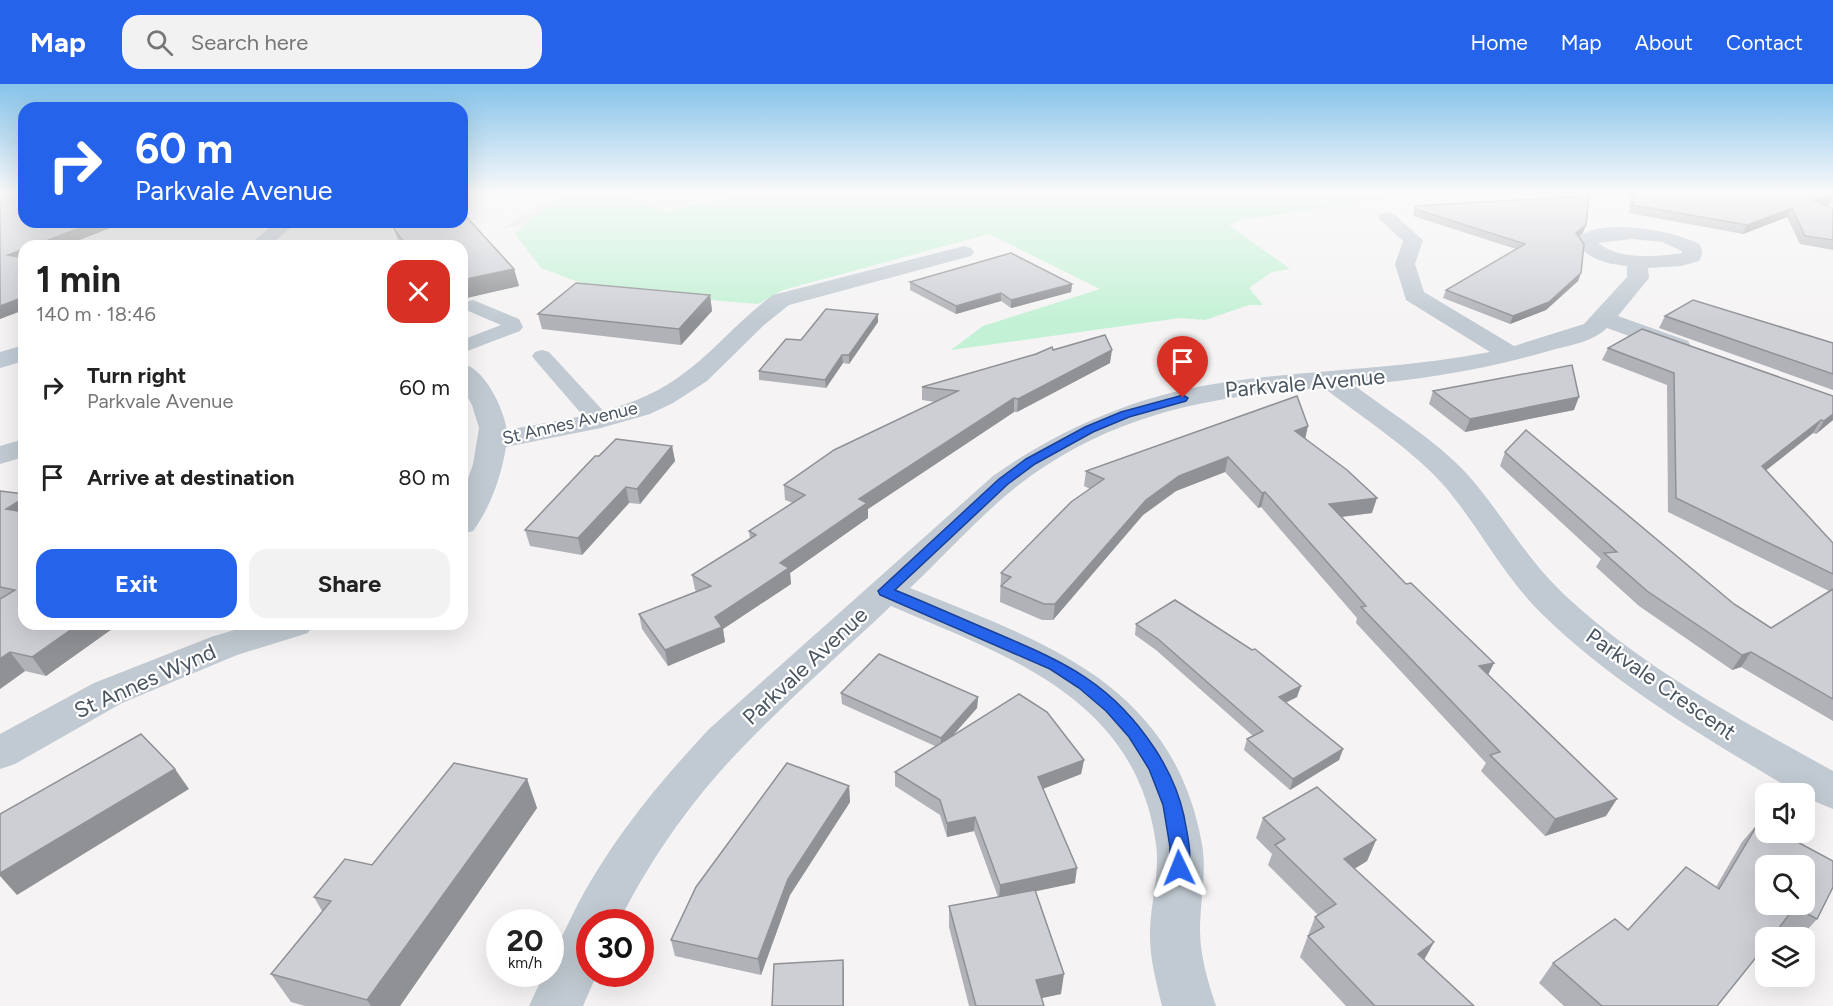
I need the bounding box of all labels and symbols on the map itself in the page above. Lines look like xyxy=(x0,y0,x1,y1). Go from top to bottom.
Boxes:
pin xyxy=(1157,336,1208,398)
street label: Parkvale Avenue xyxy=(1224,363,1386,403)
street label: St Annes Avenue xyxy=(500,397,640,449)
street label: Parkvale Avenue xyxy=(737,601,873,731)
street label: Parkvale Crescent xyxy=(1581,622,1741,746)
street label: St Annes Wynd xyxy=(70,638,220,724)
position arrow xyxy=(1147,836,1211,900)
speed limit sign: 30 xyxy=(576,909,654,987)

